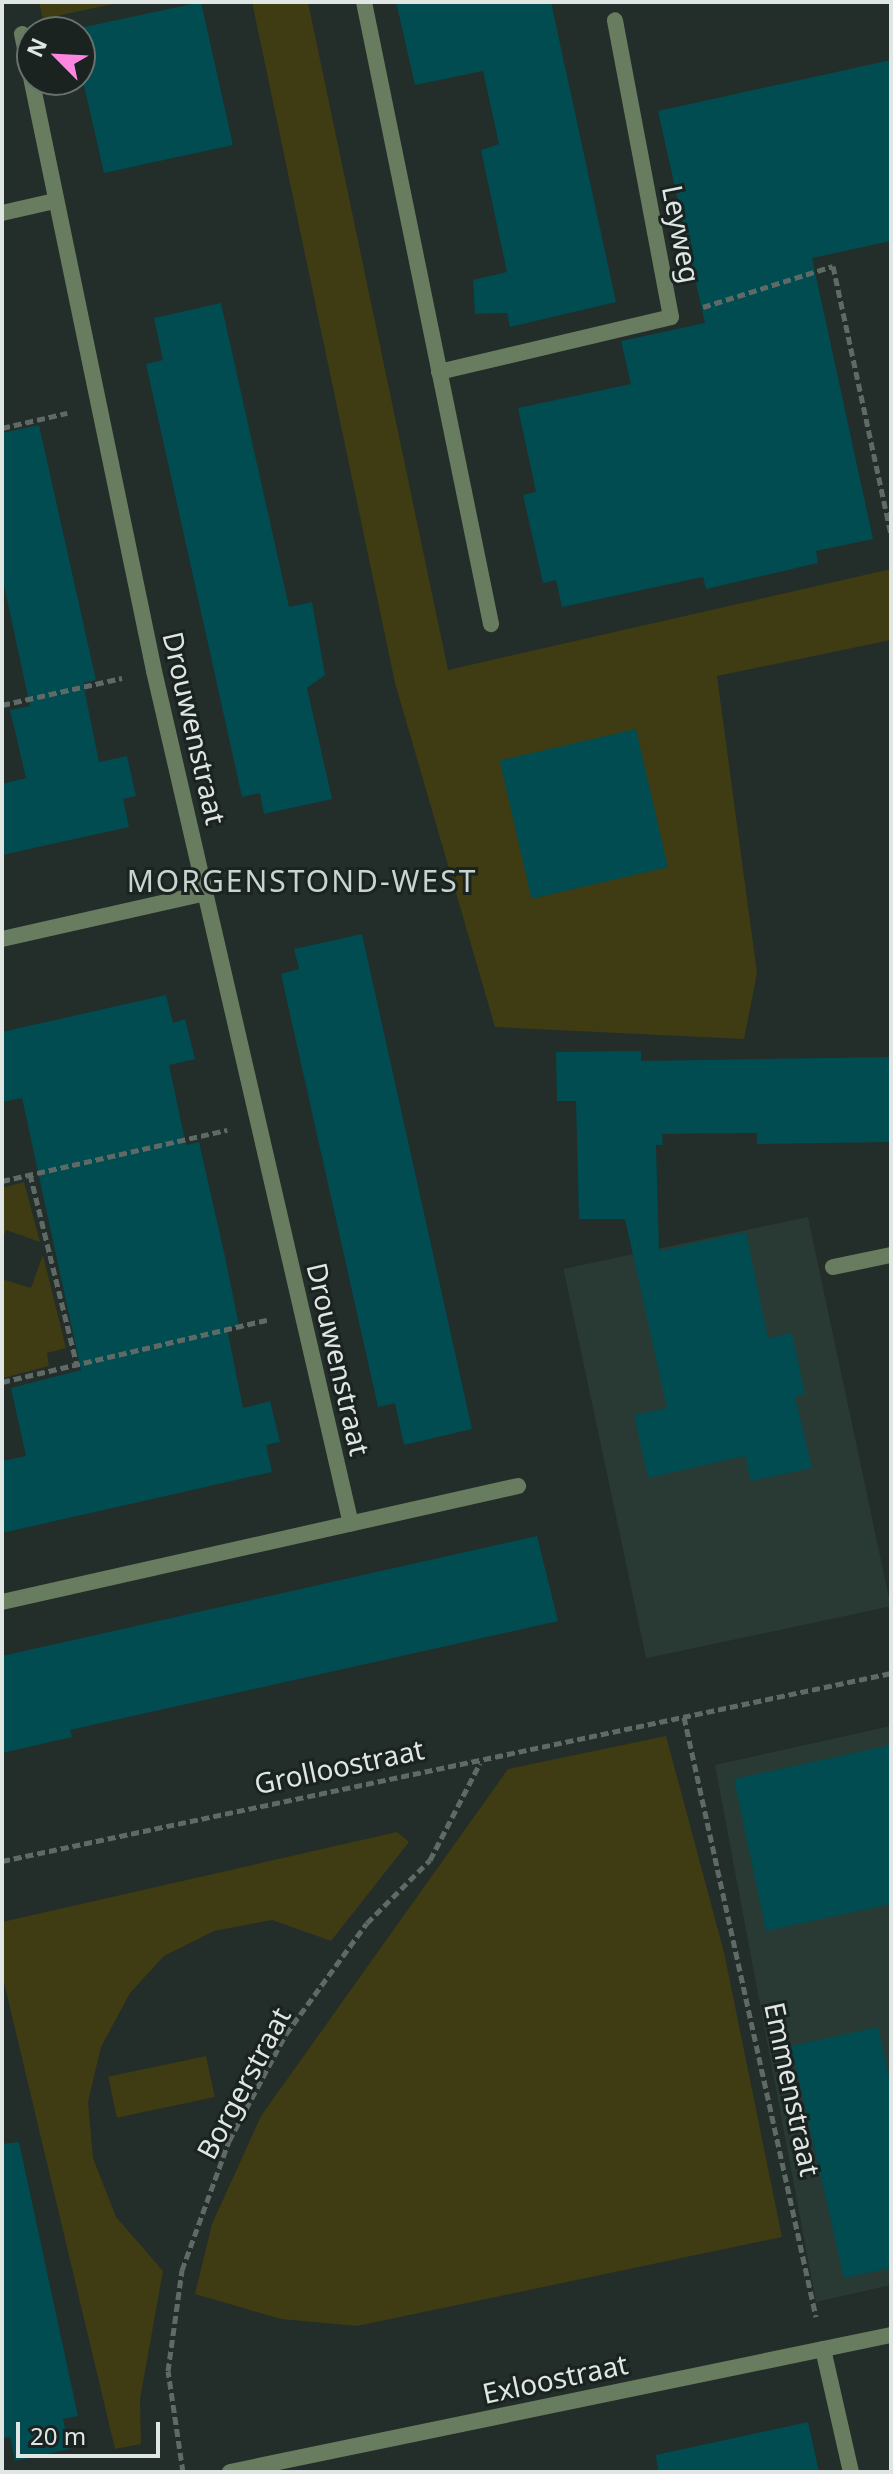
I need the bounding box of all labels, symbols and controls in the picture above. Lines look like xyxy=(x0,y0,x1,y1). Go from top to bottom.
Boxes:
north arrow xyxy=(16,16,96,96)
text: N xyxy=(19,33,53,61)
street label: Leyweg xyxy=(656,182,708,286)
street label: Drouwenstraat xyxy=(156,628,234,828)
district label: MORGENSTOND-WEST xyxy=(127,863,477,899)
street label: Drouwenstraat xyxy=(300,1259,378,1459)
street label: Grolloostraat xyxy=(251,1732,427,1800)
street label: Emmenstraat xyxy=(758,1999,828,2179)
street label: Borgerstraat xyxy=(189,2001,297,2165)
street label: Exloostraat xyxy=(479,2346,631,2410)
scale bar xyxy=(20,2406,164,2456)
text: 20 m xyxy=(30,2419,86,2452)

